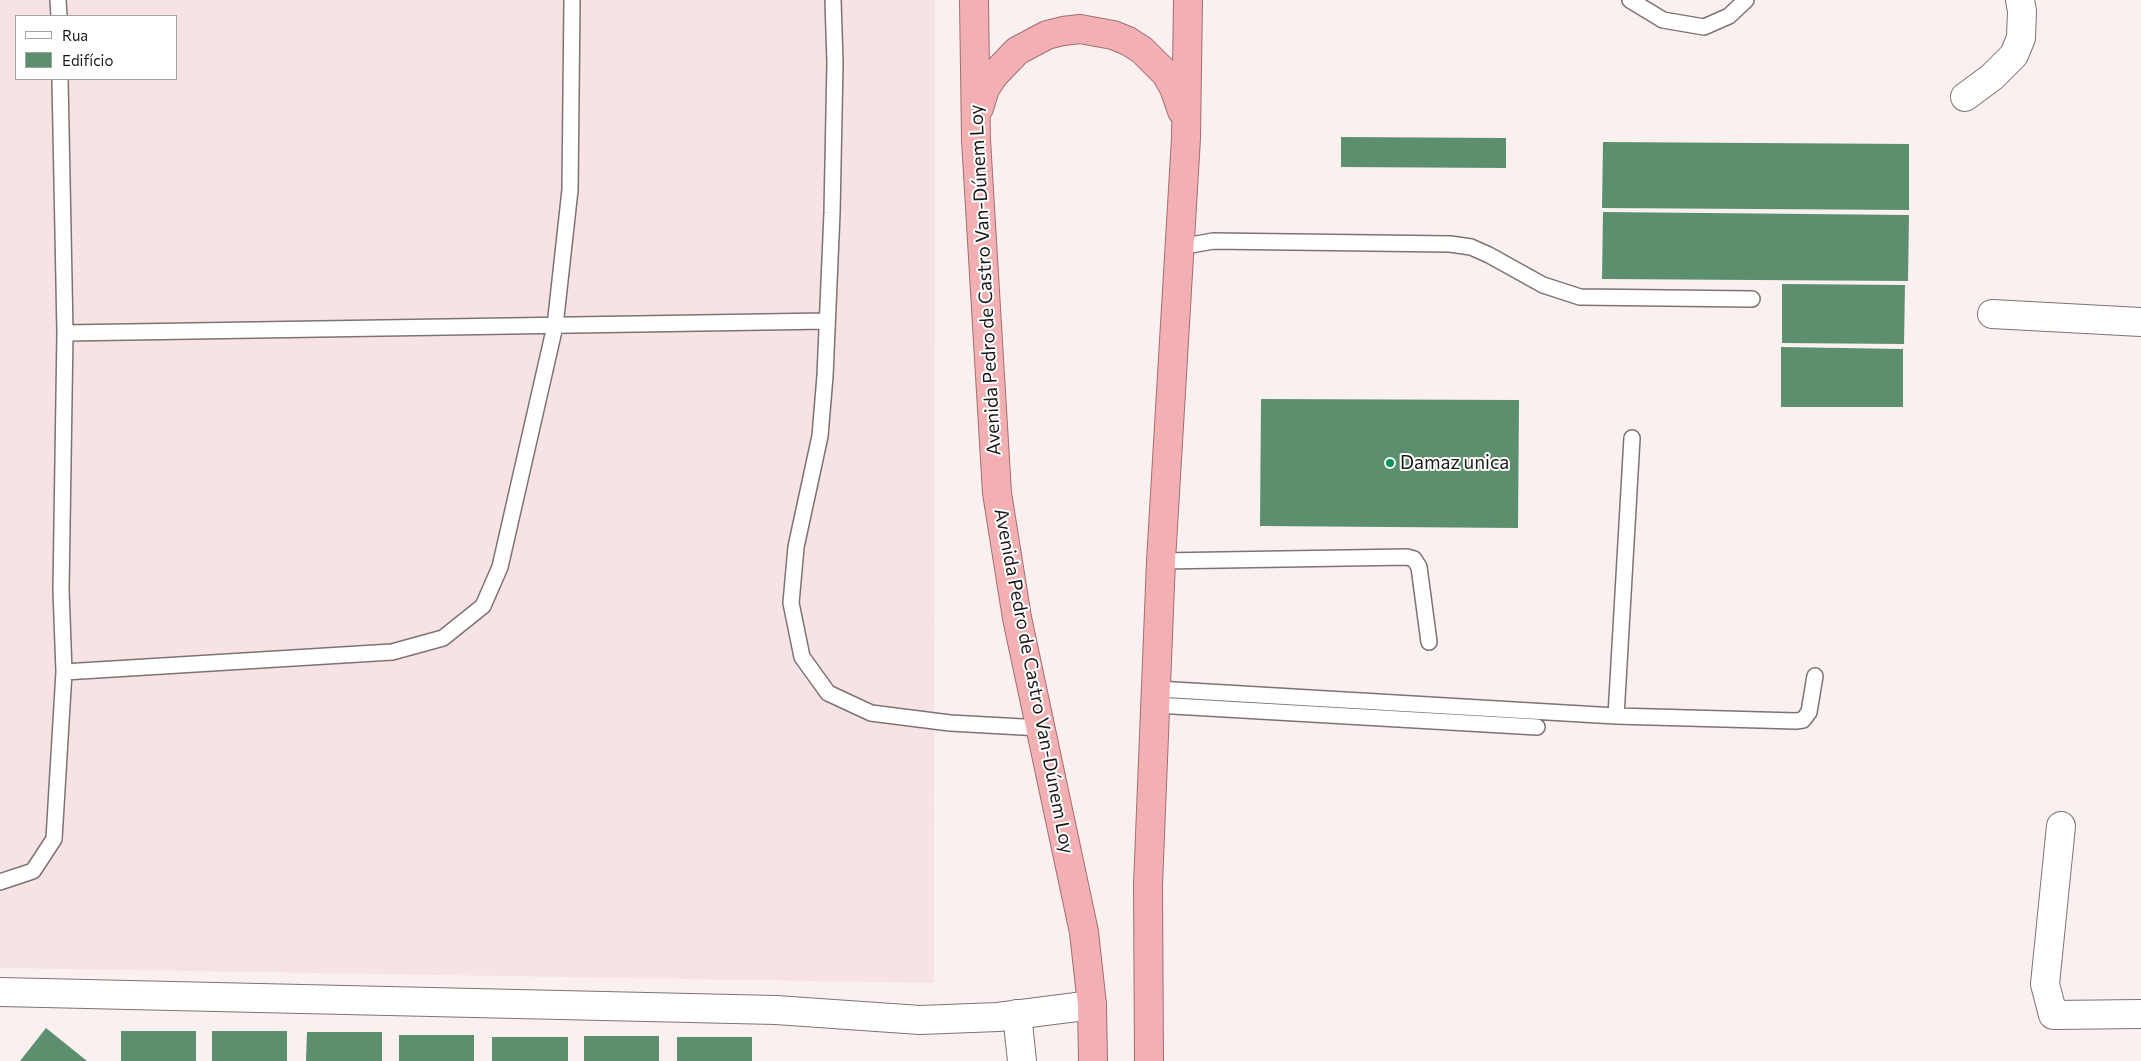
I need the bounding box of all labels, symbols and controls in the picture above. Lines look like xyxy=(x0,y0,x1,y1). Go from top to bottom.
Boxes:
legend xyxy=(15,15,178,80)
text: Rua xyxy=(62,26,88,44)
text: Edifício xyxy=(62,51,113,69)
street label: Avenida Pedro de Castro Van-Dúnem Loy xyxy=(964,104,1006,456)
place label: Damaz unica xyxy=(1400,452,1509,474)
marker: Damaz unica xyxy=(1384,457,1396,469)
street label: Avenida Pedro de Castro Van-Dúnem Loy xyxy=(989,506,1079,856)

